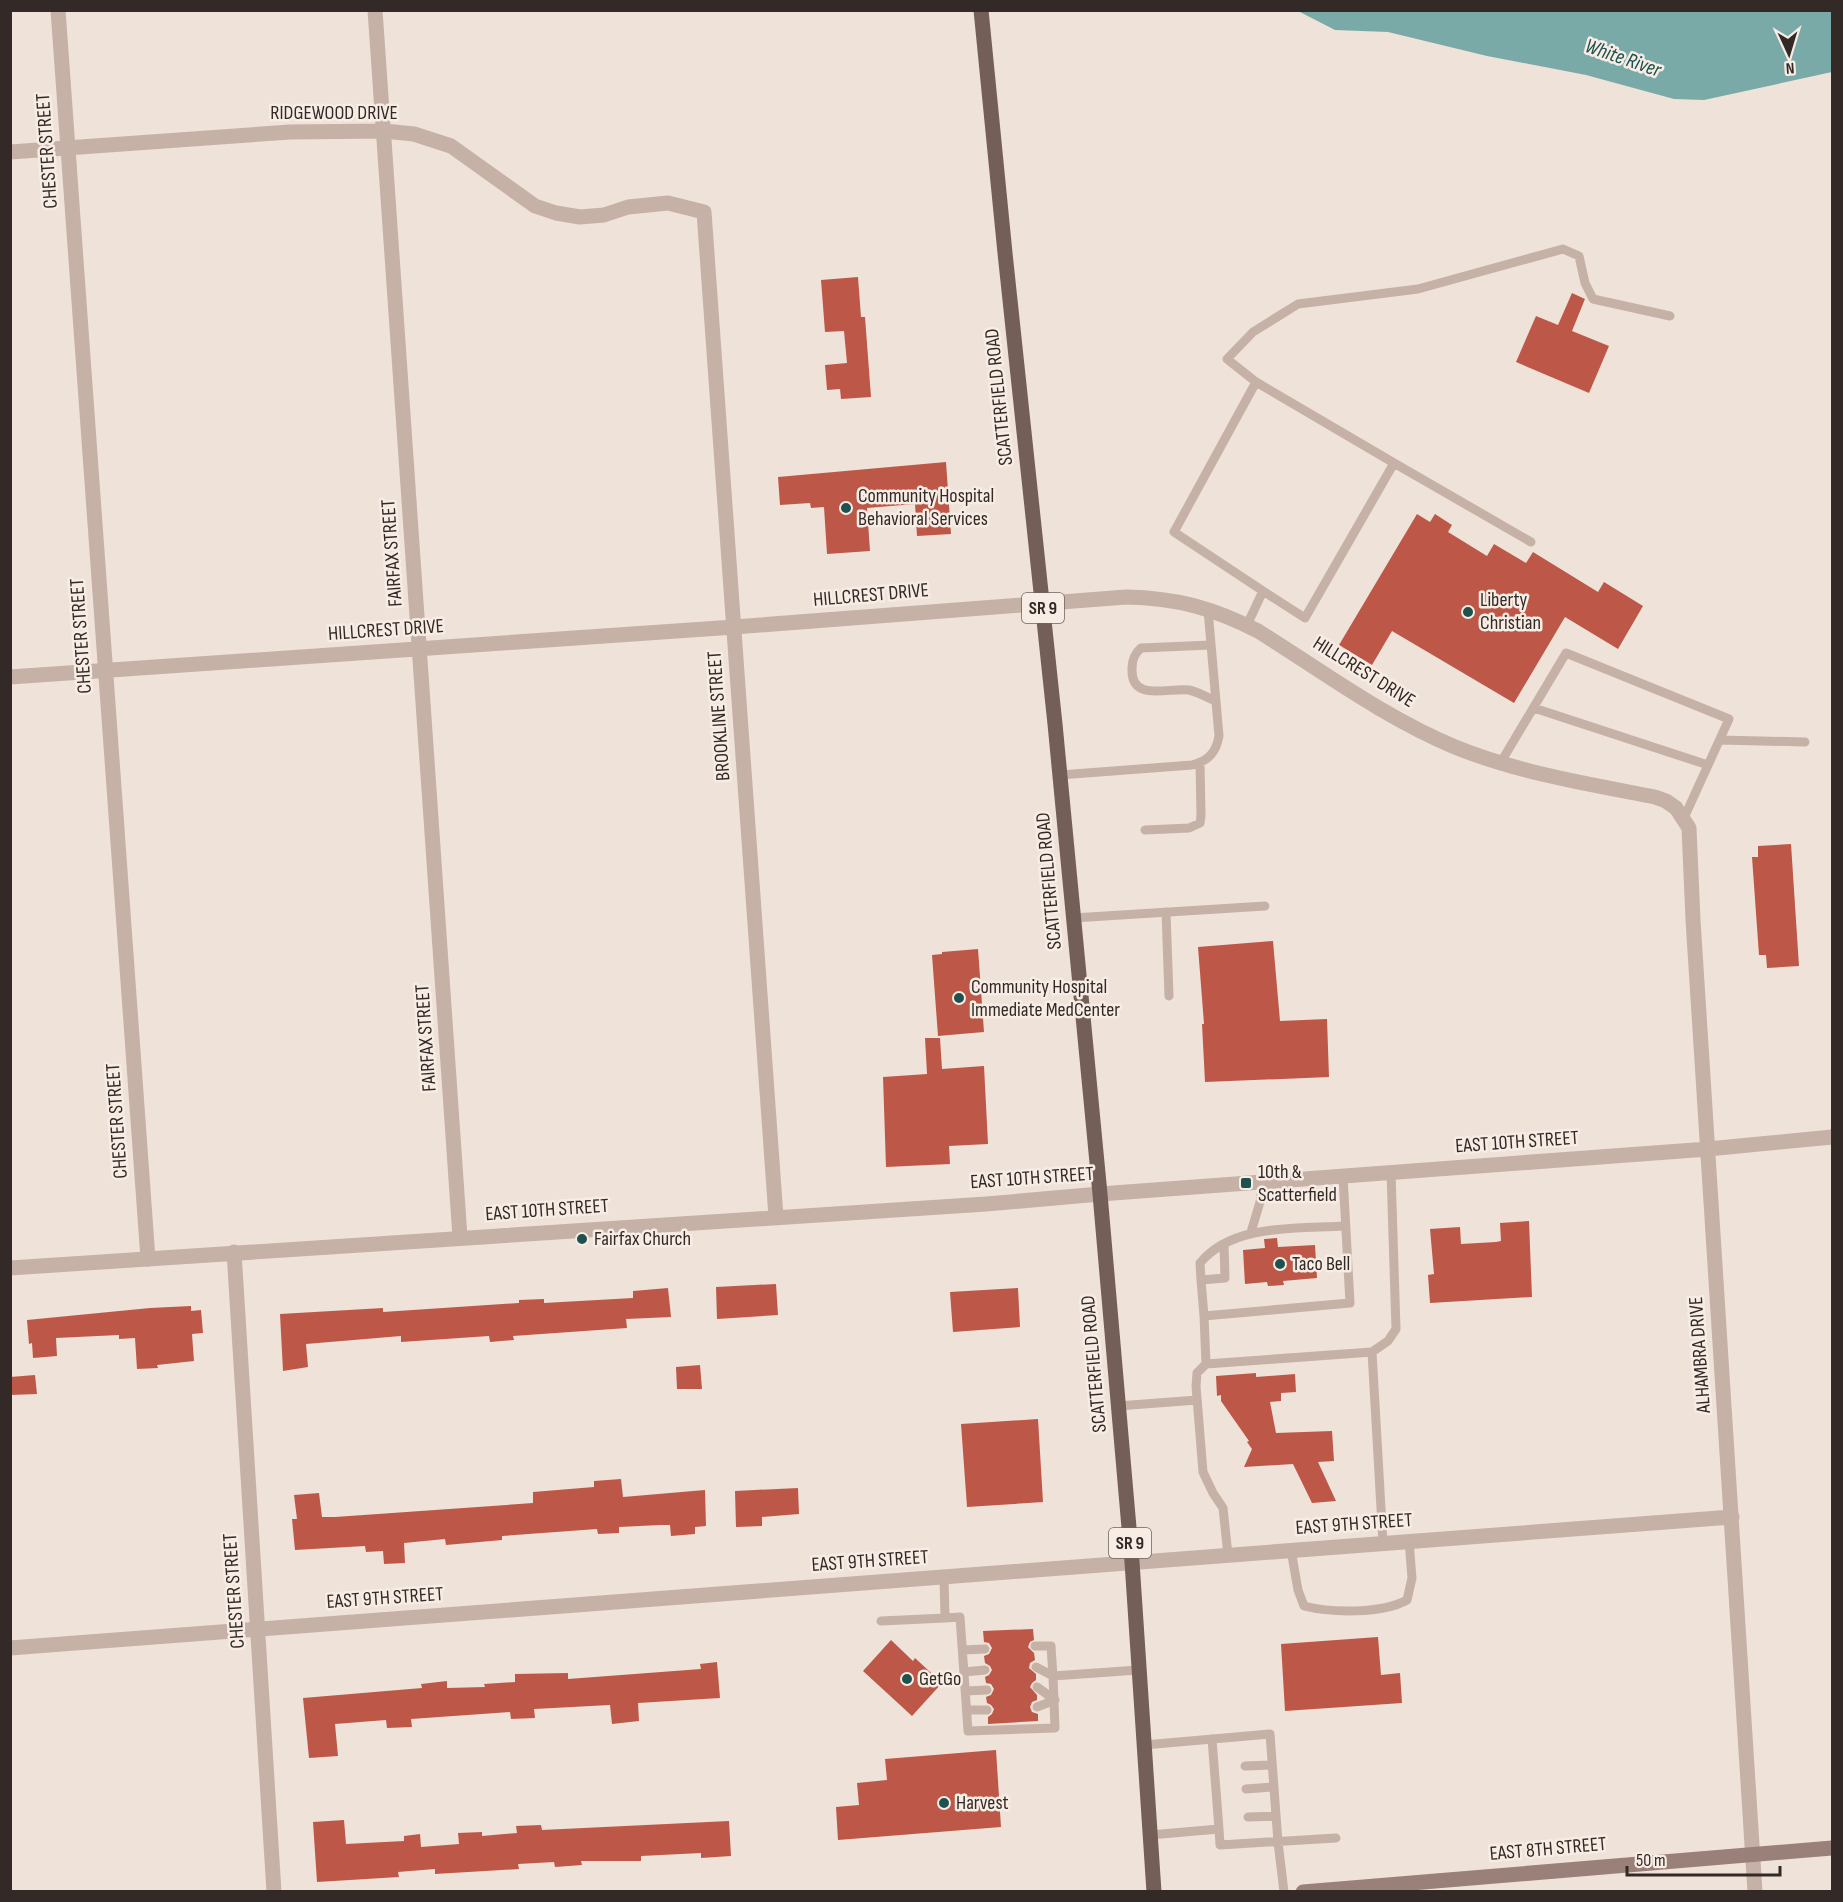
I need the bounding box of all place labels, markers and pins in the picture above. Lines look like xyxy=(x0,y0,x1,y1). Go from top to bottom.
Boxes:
place label: Community Hospital Behavioral Services xyxy=(858,484,994,531)
marker: Community Hospital Behavioral Services xyxy=(839,501,853,515)
place label: Liberty Christian xyxy=(1480,588,1541,635)
marker: Liberty Christian xyxy=(1461,605,1475,619)
place label: Community Hospital Immediate MedCenter xyxy=(971,975,1120,1022)
marker: Community Hospital Immediate MedCenter xyxy=(952,991,966,1005)
place label: 10th & Scatterfield xyxy=(1258,1160,1337,1207)
marker: 10th & Scatterfield xyxy=(1239,1176,1253,1190)
place label: Fairfax Church xyxy=(594,1227,691,1251)
marker: Fairfax Church xyxy=(575,1232,589,1246)
place label: Taco Bell xyxy=(1292,1252,1350,1276)
marker: Taco Bell xyxy=(1273,1257,1287,1271)
place label: GetGo xyxy=(919,1667,961,1691)
marker: GetGo xyxy=(900,1672,914,1686)
place label: Harvest xyxy=(956,1791,1009,1815)
marker: Harvest xyxy=(937,1796,951,1810)

